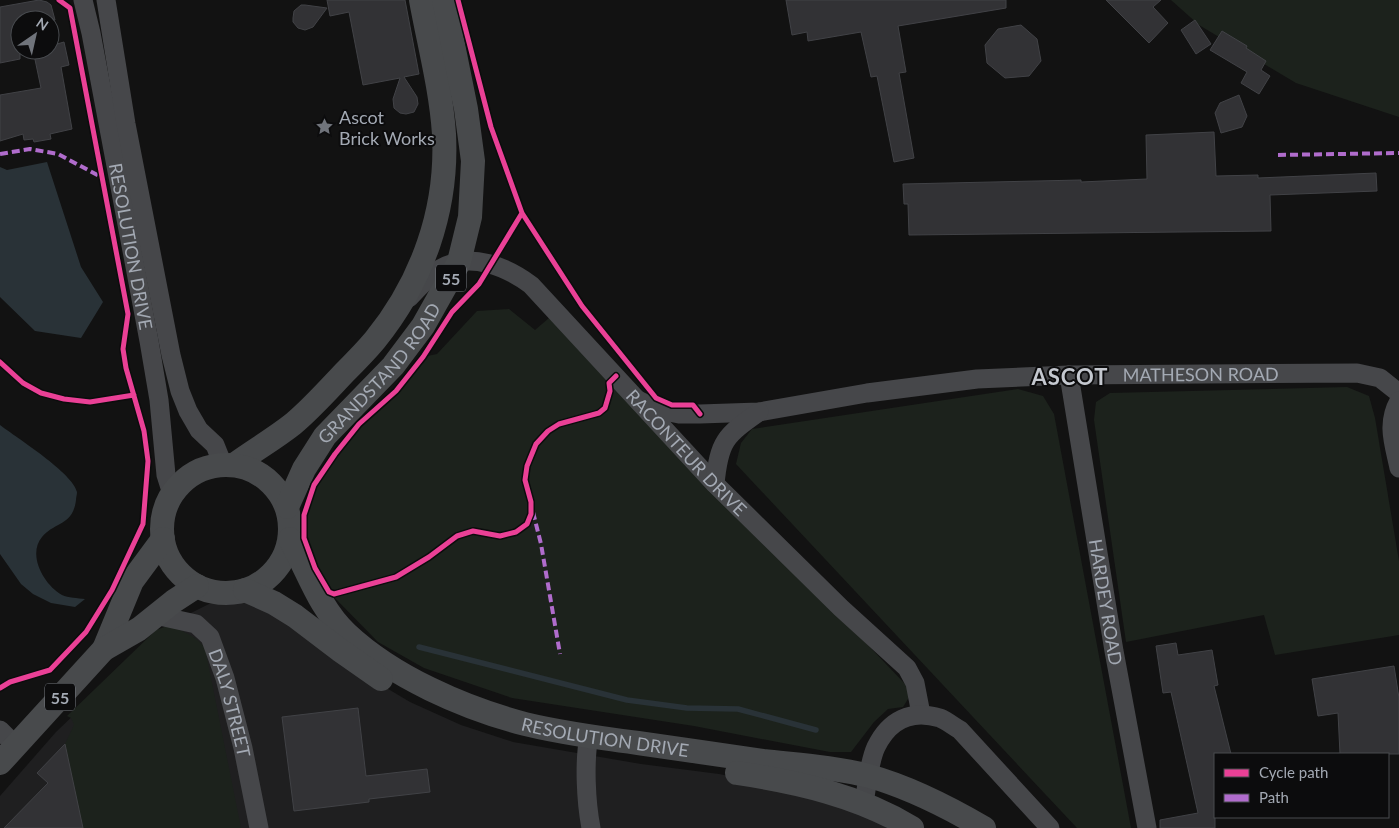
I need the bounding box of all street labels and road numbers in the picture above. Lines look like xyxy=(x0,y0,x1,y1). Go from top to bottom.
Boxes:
street label: RESOLUTION DRIVE xyxy=(105,161,158,331)
road number: 55 xyxy=(436,264,466,292)
street label: GRANDSTAND ROAD xyxy=(313,299,445,448)
street label: MATHESON ROAD xyxy=(1123,363,1279,386)
street label: RACONTEUR DRIVE xyxy=(622,384,752,520)
street label: HARDEY ROAD xyxy=(1085,537,1127,667)
street label: DALY STREET xyxy=(204,646,256,759)
road number: 55 xyxy=(45,684,75,710)
street label: RESOLUTION DRIVE xyxy=(519,713,690,761)

